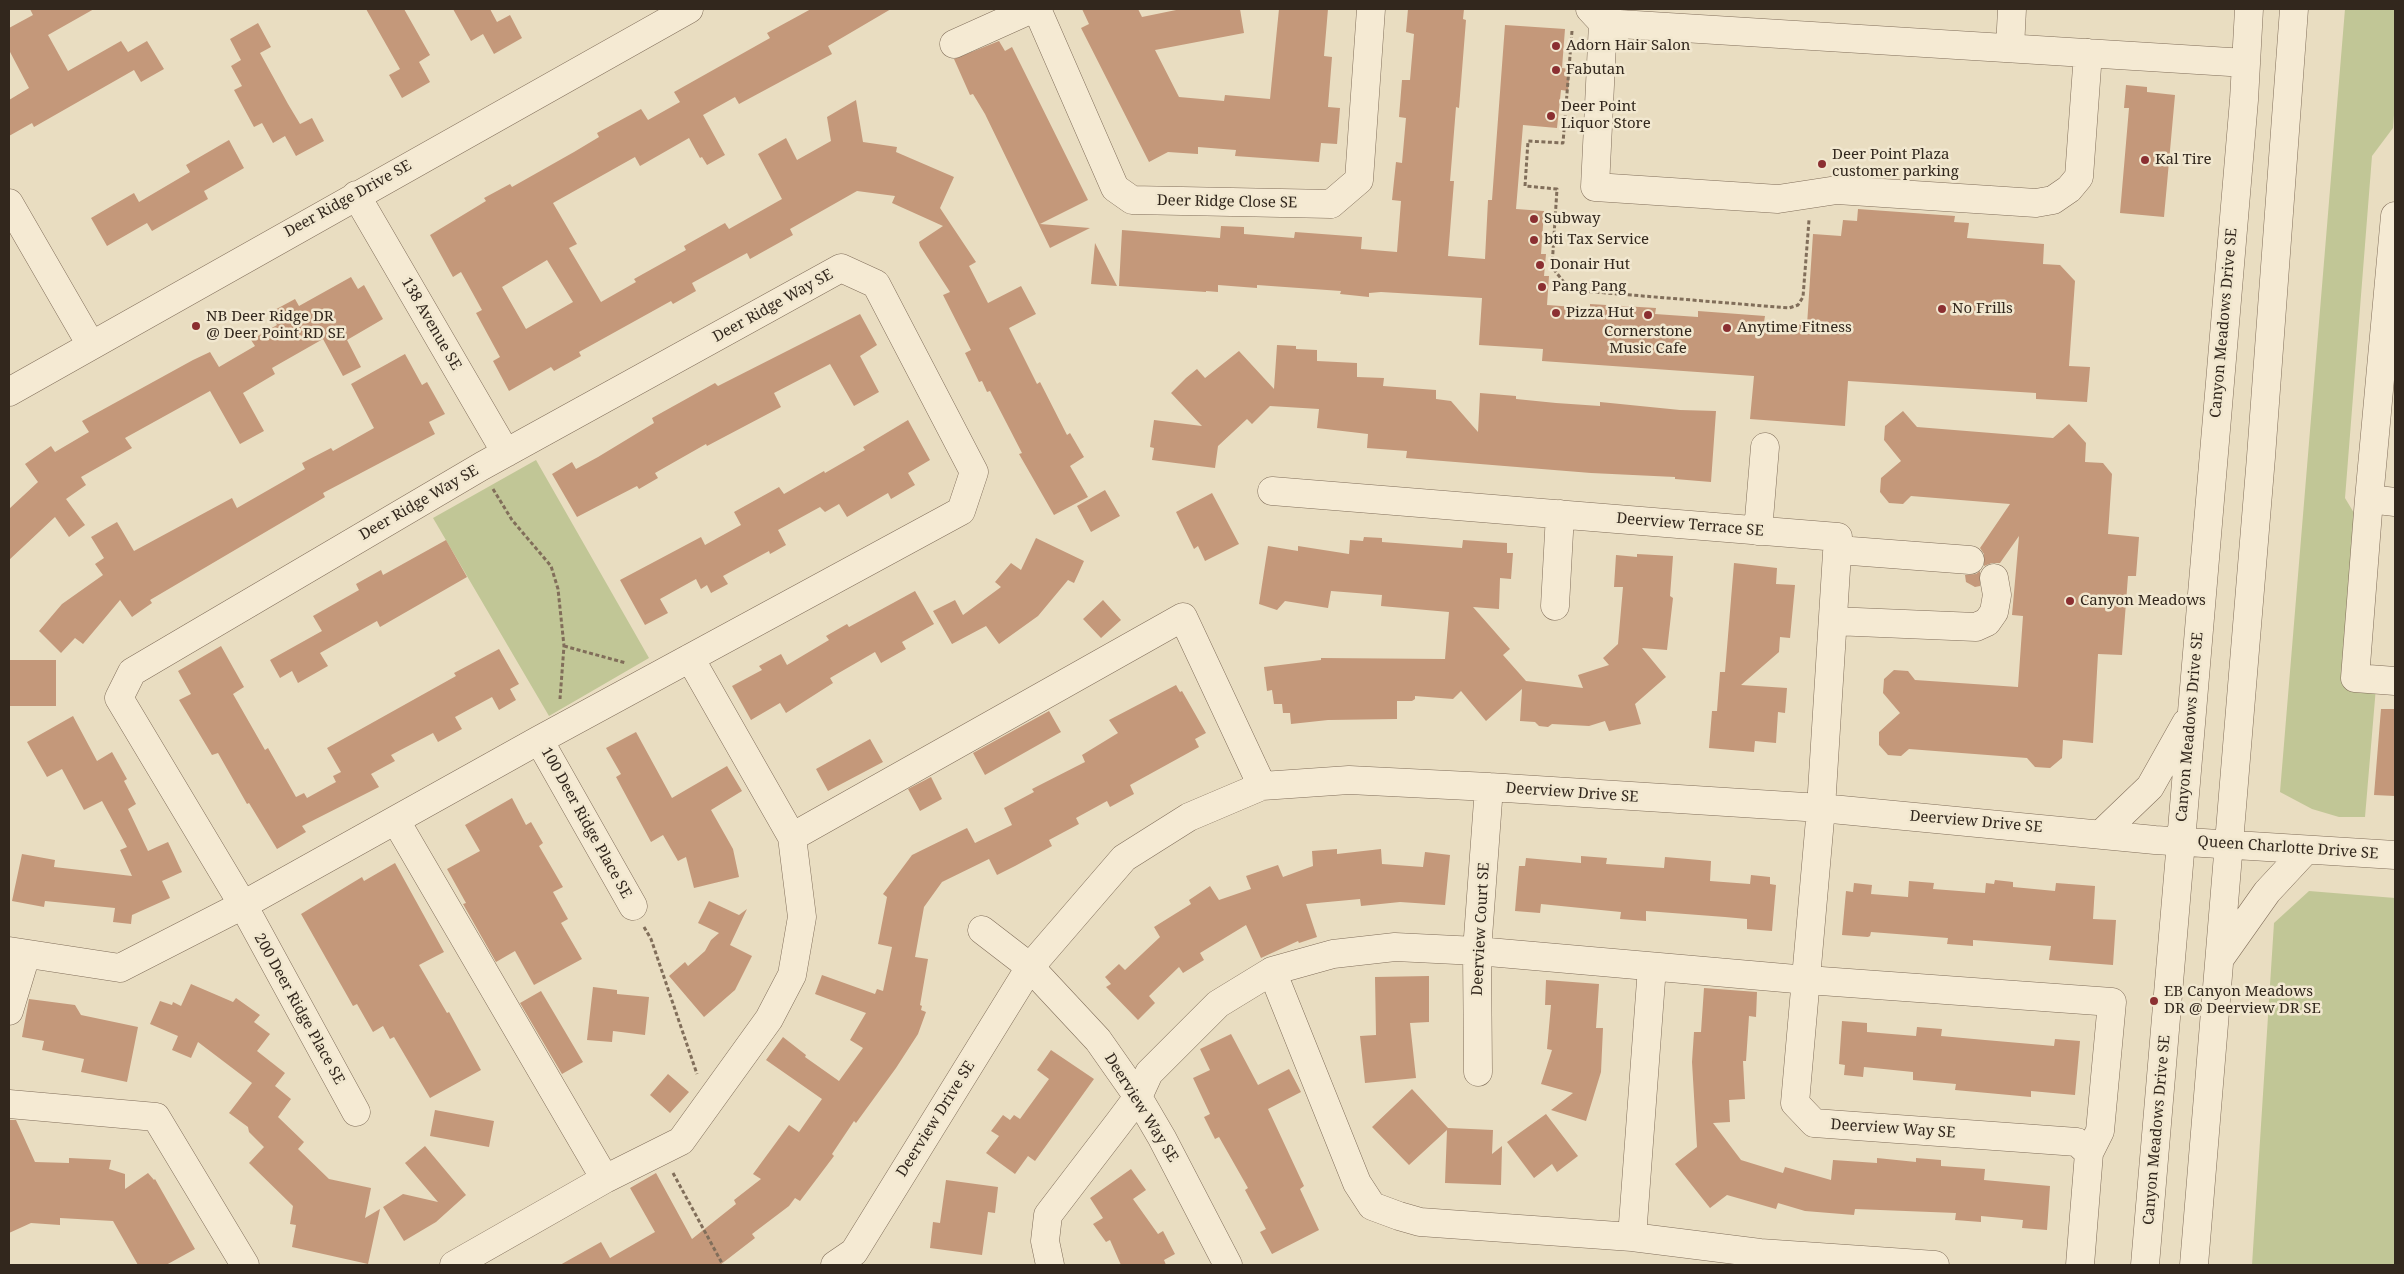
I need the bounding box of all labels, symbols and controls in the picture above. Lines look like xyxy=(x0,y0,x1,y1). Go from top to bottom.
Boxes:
place label: Adorn Hair Salon xyxy=(1566,37,1690,55)
marker: Adorn Hair Salon xyxy=(1550,40,1562,52)
place label: Fabutan xyxy=(1566,61,1625,79)
marker: Fabutan xyxy=(1550,64,1562,76)
place label: Deer Point Liquor Store xyxy=(1561,98,1651,133)
marker: Deer Point Liquor Store xyxy=(1545,110,1557,122)
place label: Deer Point Plaza customer parking xyxy=(1832,146,1959,181)
place label: Kal Tire xyxy=(2155,151,2212,169)
marker: Kal Tire xyxy=(2139,154,2151,166)
street label: Deer Ridge Drive SE xyxy=(281,157,415,241)
marker: Deer Point Plaza customer parking xyxy=(1816,158,1828,170)
street label: Deer Ridge Close SE xyxy=(1157,192,1297,212)
place label: Subway xyxy=(1544,210,1600,228)
marker: Subway xyxy=(1528,213,1540,225)
street label: Canyon Meadows Drive SE xyxy=(2207,227,2241,419)
place label: bti Tax Service xyxy=(1544,231,1649,249)
marker: bti Tax Service xyxy=(1528,234,1540,246)
place label: Donair Hut xyxy=(1550,256,1630,274)
marker: Donair Hut xyxy=(1534,259,1546,271)
street label: Deer Ridge Way SE xyxy=(710,266,836,346)
street label: 138 Avenue SE xyxy=(397,274,465,374)
place label: Pang Pang xyxy=(1552,278,1626,296)
marker: Pang Pang xyxy=(1536,281,1548,293)
place label: No Frills xyxy=(1952,300,2013,318)
marker: No Frills xyxy=(1936,303,1948,315)
place label: Pizza Hut xyxy=(1566,304,1634,322)
marker: Pizza Hut xyxy=(1550,307,1562,319)
place label: NB Deer Ridge DR @ Deer Point RD SE xyxy=(206,308,345,343)
marker: Cornerstone Music Cafe xyxy=(1642,309,1654,321)
place label: Anytime Fitness xyxy=(1737,319,1852,337)
marker: NB Deer Ridge DR @ Deer Point RD SE xyxy=(190,320,202,332)
marker: Anytime Fitness xyxy=(1721,322,1733,334)
place label: Cornerstone Music Cafe xyxy=(1604,323,1692,358)
street label: Deer Ridge Way SE xyxy=(356,462,482,544)
street label: Deerview Terrace SE xyxy=(1616,510,1764,540)
place label: Canyon Meadows xyxy=(2080,592,2206,610)
marker: Canyon Meadows xyxy=(2064,595,2076,607)
street label: Canyon Meadows Drive SE xyxy=(2173,631,2207,823)
street label: 100 Deer Ridge Place SE xyxy=(537,744,635,902)
street label: Deerview Drive SE xyxy=(1505,779,1639,807)
street label: Deerview Drive SE xyxy=(1909,807,2043,837)
street label: Queen Charlotte Drive SE xyxy=(2197,833,2379,863)
street label: Deerview Court SE xyxy=(1469,862,1493,996)
street label: 200 Deer Ridge Place SE xyxy=(250,930,348,1088)
place label: EB Canyon Meadows DR @ Deerview DR SE xyxy=(2164,983,2321,1018)
marker: EB Canyon Meadows DR @ Deerview DR SE xyxy=(2148,995,2160,1007)
street label: Canyon Meadows Drive SE xyxy=(2140,1034,2174,1226)
street label: Deerview Way SE xyxy=(1100,1050,1182,1166)
street label: Deerview Drive SE xyxy=(893,1058,979,1180)
street label: Deerview Way SE xyxy=(1830,1116,1956,1142)

